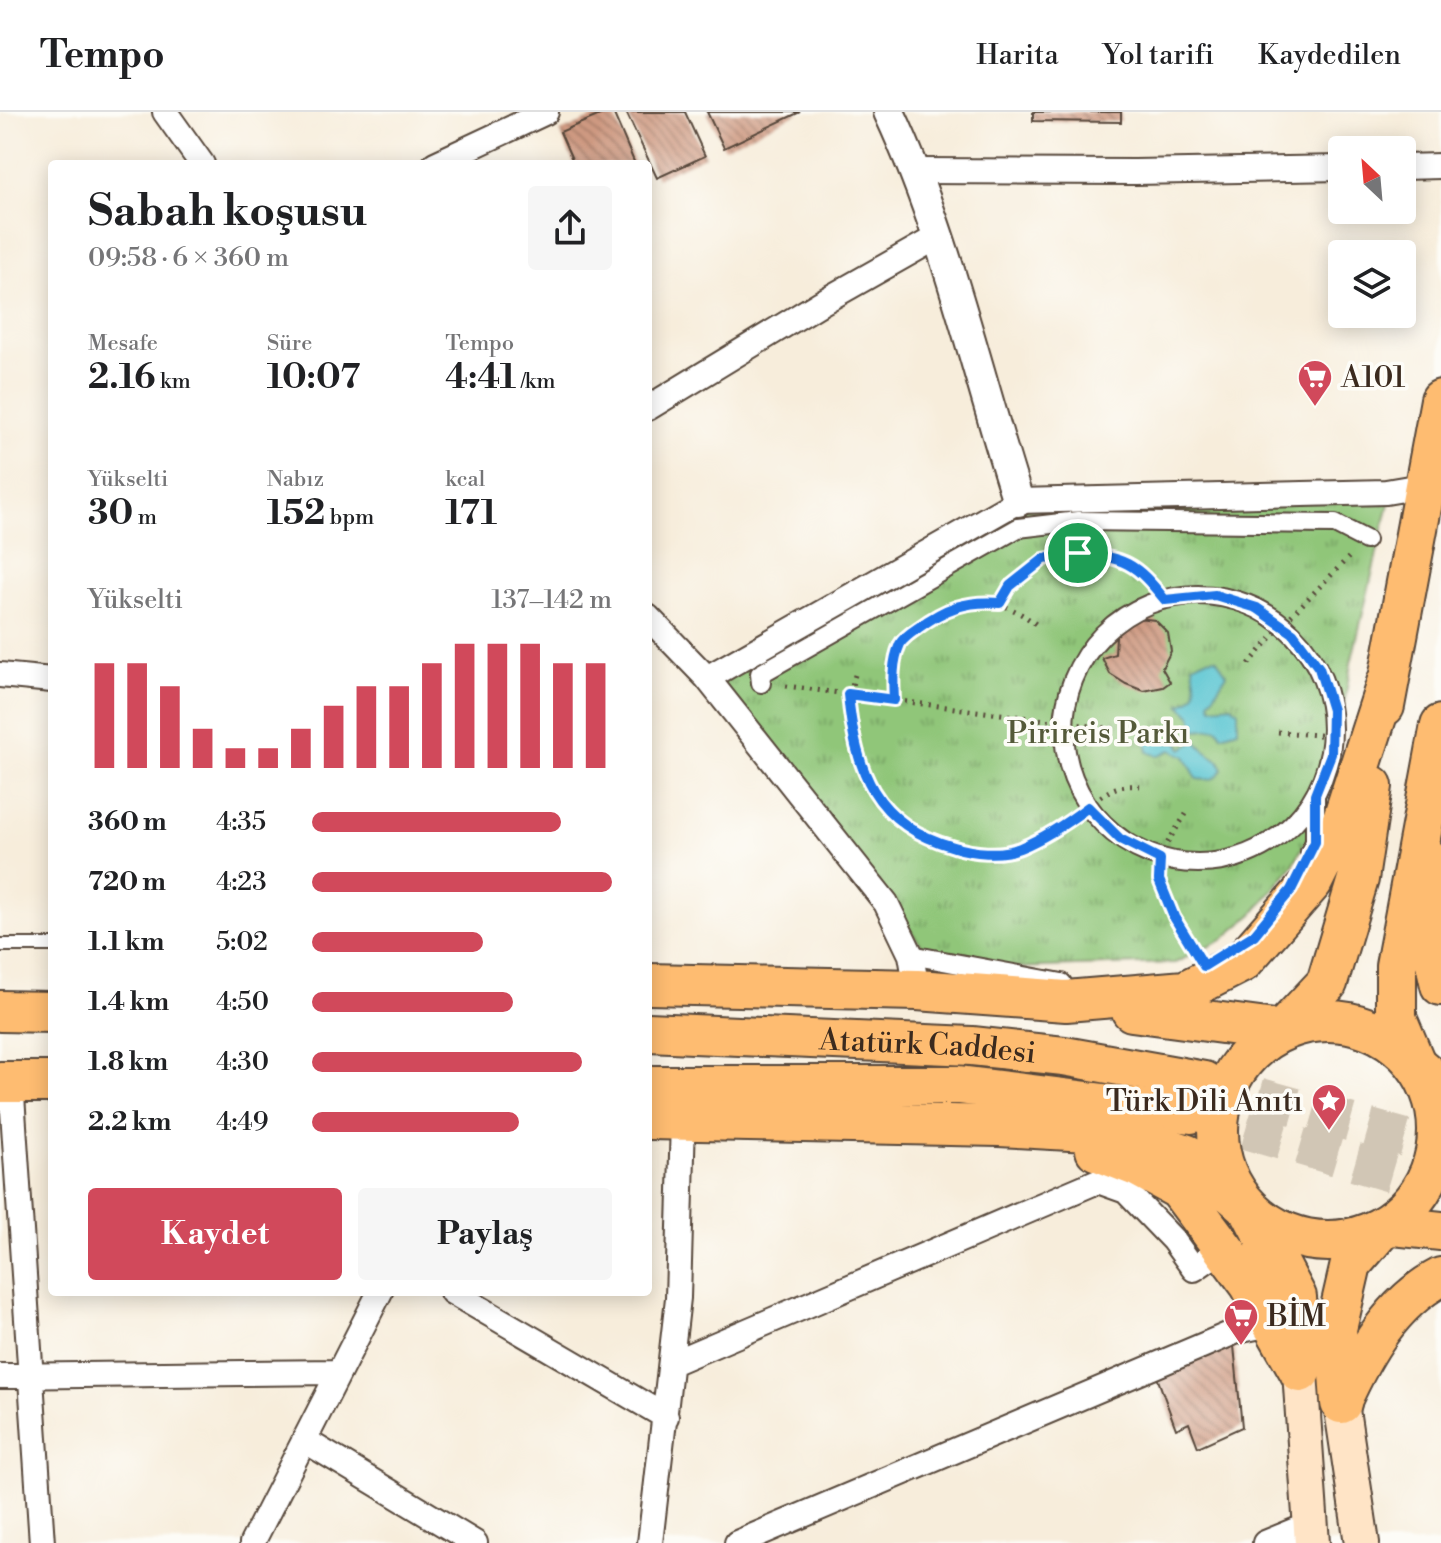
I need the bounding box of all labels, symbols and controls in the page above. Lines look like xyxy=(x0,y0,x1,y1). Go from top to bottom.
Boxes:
text: Tempo xyxy=(40,32,165,79)
text: Harita xyxy=(976,38,1059,73)
text: Yol tarifi xyxy=(1103,38,1214,73)
text: Kaydedilen xyxy=(1258,38,1401,73)
north arrow xyxy=(1328,136,1416,224)
map controls xyxy=(1328,136,1416,328)
text: Sabah koşusu xyxy=(88,184,367,239)
button: share xyxy=(528,186,612,270)
button: layers xyxy=(1328,240,1416,328)
text: 09:58 · 6 × 360 m xyxy=(88,242,289,274)
text: Mesafe xyxy=(88,330,158,357)
text: Süre xyxy=(267,330,312,357)
text: Tempo xyxy=(445,330,514,357)
text: 2.16 xyxy=(88,357,155,399)
text: 10:07 xyxy=(267,357,360,399)
text: 4:41 xyxy=(445,357,516,399)
supermarket icon: A101 xyxy=(1296,358,1334,408)
place label: A101 xyxy=(1340,359,1405,397)
text: km xyxy=(155,368,191,395)
text: /km xyxy=(516,368,556,395)
text: Yükselti xyxy=(88,466,168,493)
text: Nabız xyxy=(267,466,324,493)
text: kcal xyxy=(445,466,485,493)
text: 30 xyxy=(88,493,133,535)
text: 152 xyxy=(267,493,325,535)
text: 171 xyxy=(445,493,497,535)
text: m xyxy=(133,504,157,531)
text: bpm xyxy=(325,504,374,531)
pin xyxy=(1044,519,1112,587)
icon: arrive xyxy=(1056,531,1100,575)
text: Yükselti xyxy=(88,584,183,616)
text: 137–142 m xyxy=(491,584,612,616)
park label: Pirireis Parkı xyxy=(1007,715,1189,753)
text: 360 m xyxy=(88,806,167,838)
text: 4:35 xyxy=(216,806,266,838)
text: 720 m xyxy=(88,866,166,898)
text: 4:23 xyxy=(216,866,267,898)
text: 1.1 km xyxy=(88,926,164,958)
text: 5:02 xyxy=(216,926,268,958)
text: 1.4 km xyxy=(88,986,169,1018)
text: 4:50 xyxy=(216,986,269,1018)
street label: Atatürk Caddesi xyxy=(817,1021,1038,1073)
text: 1.8 km xyxy=(88,1046,168,1078)
text: 4:30 xyxy=(216,1046,269,1078)
place icon: Türk Dili Anıtı xyxy=(1310,1082,1348,1132)
place label: Türk Dili Anıtı xyxy=(1106,1083,1303,1121)
text: 2.2 km xyxy=(88,1106,172,1138)
text: 4:49 xyxy=(216,1106,269,1138)
button: Kaydet xyxy=(88,1188,342,1280)
button: Paylaş xyxy=(358,1188,612,1280)
supermarket icon: BİM xyxy=(1222,1297,1260,1347)
place label: BİM xyxy=(1266,1297,1326,1336)

